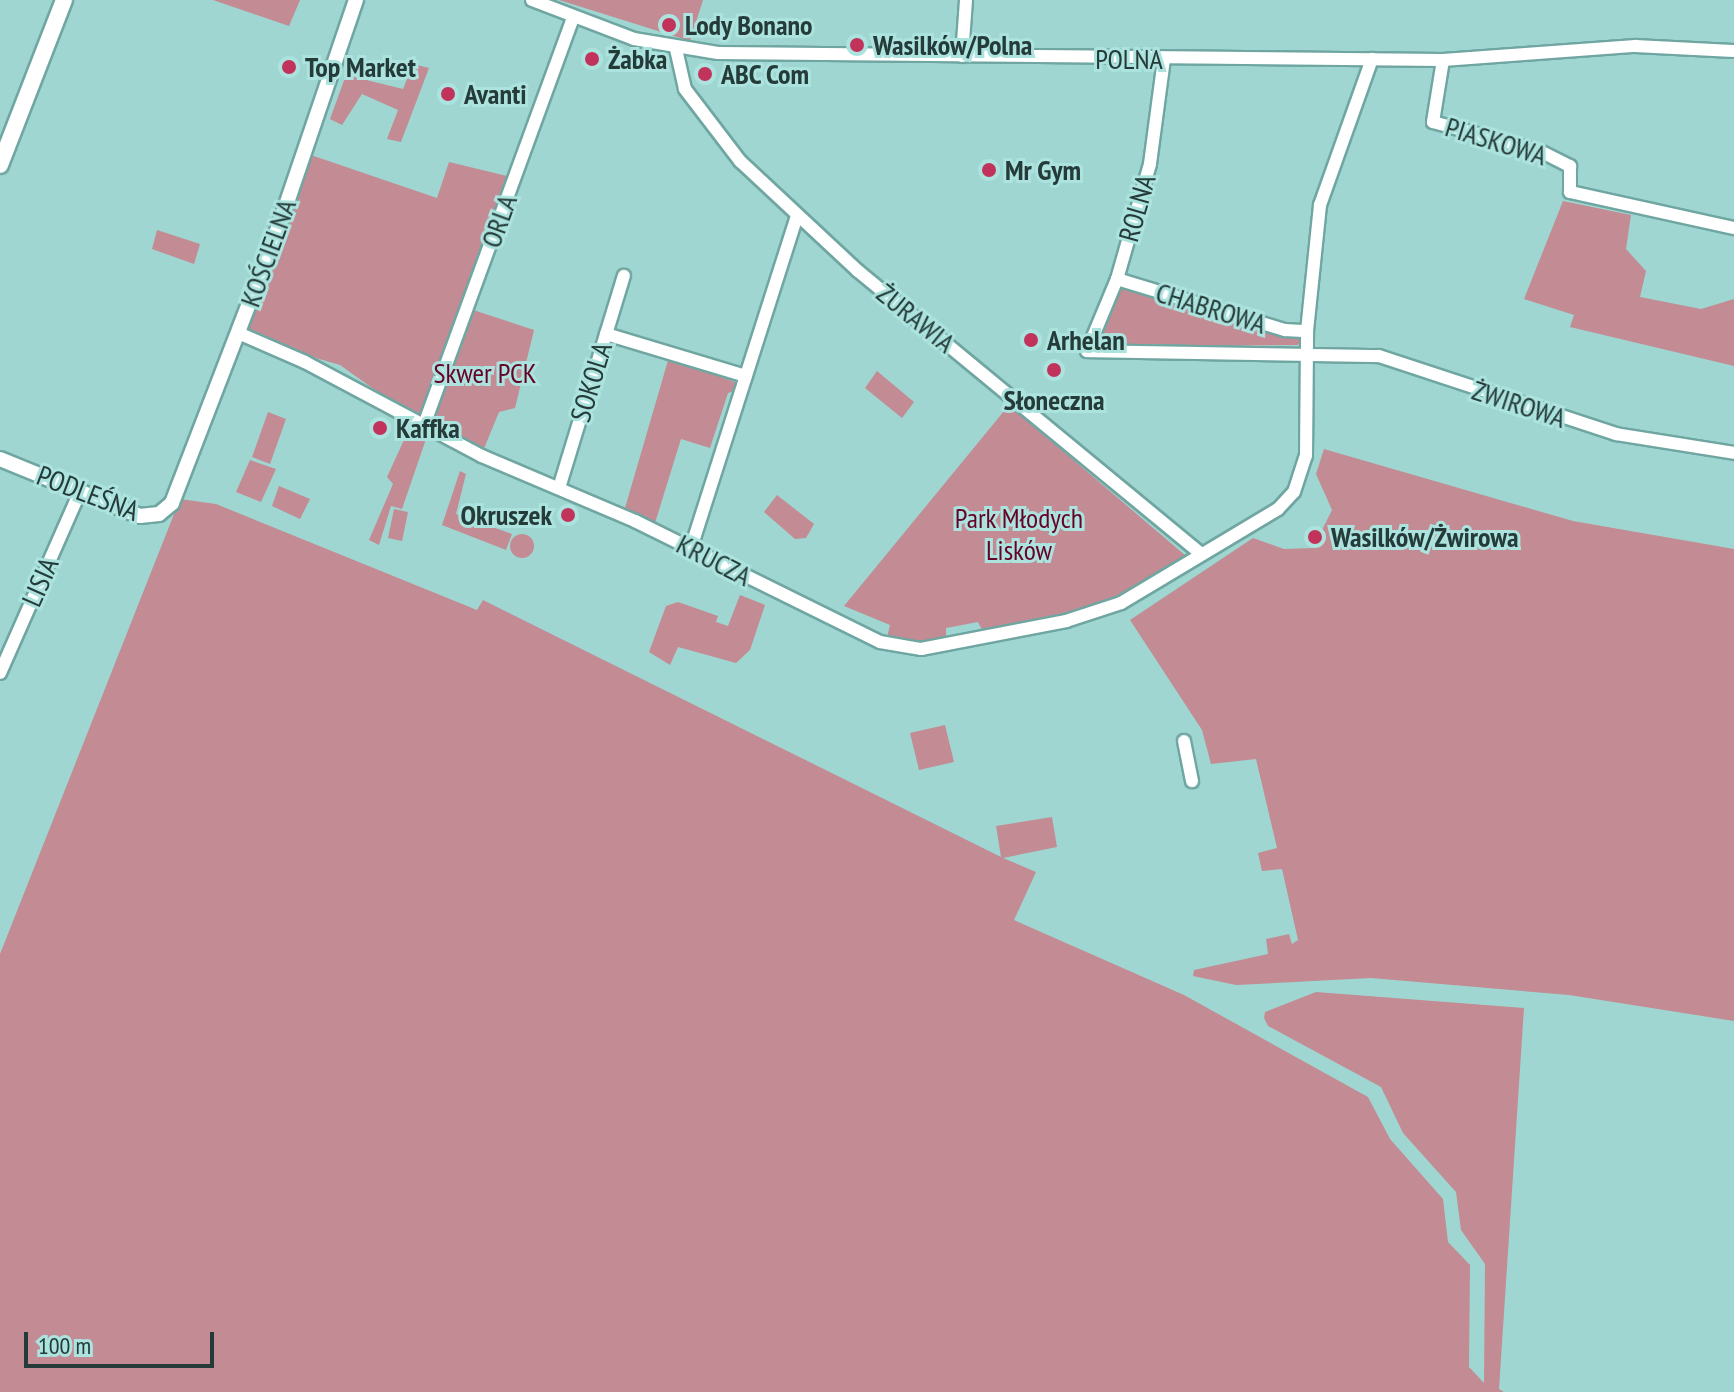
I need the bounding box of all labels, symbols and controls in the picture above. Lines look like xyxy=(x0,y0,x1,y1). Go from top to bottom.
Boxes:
place label: Lody Bonano xyxy=(685,8,813,42)
marker: Lody Bonano xyxy=(660,16,678,34)
place label: Wasilków/Polna xyxy=(873,28,1032,62)
marker: Wasilków/Polna xyxy=(848,36,866,54)
place label: Żabka xyxy=(608,42,667,76)
street label: POLNA xyxy=(1095,42,1163,76)
place label: Top Market xyxy=(305,50,416,84)
marker: Żabka xyxy=(583,50,601,68)
place label: ABC Com xyxy=(721,57,810,91)
marker: Top Market xyxy=(280,58,298,76)
marker: ABC Com xyxy=(696,65,714,83)
place label: Avanti xyxy=(464,77,526,111)
marker: Avanti xyxy=(439,85,457,103)
street label: PIASKOWA xyxy=(1441,110,1551,172)
place label: Mr Gym xyxy=(1005,153,1081,187)
marker: Mr Gym xyxy=(980,161,998,179)
street label: ROLNA xyxy=(1111,171,1163,245)
street label: ORLA xyxy=(474,190,524,252)
street label: KOŚCIELNA xyxy=(233,195,303,311)
street label: CHABROWA xyxy=(1152,275,1270,341)
street label: ŻURAWIA xyxy=(870,276,962,360)
place label: Arhelan xyxy=(1047,323,1125,357)
marker: Arhelan xyxy=(1022,331,1040,349)
street label: SOKOLA xyxy=(563,338,619,426)
park label: Skwer PCK xyxy=(433,356,537,390)
marker: Słoneczna xyxy=(1045,361,1063,379)
street label: ŻWIROWA xyxy=(1468,373,1570,435)
place label: Słoneczna xyxy=(1003,383,1105,417)
place label: Kaffka xyxy=(396,411,460,445)
marker: Kaffka xyxy=(371,419,389,437)
street label: PODLEŚNA xyxy=(32,458,144,528)
place label: Okruszek xyxy=(460,498,552,532)
park label: Park Młodych Lisków xyxy=(955,501,1083,567)
marker: Okruszek xyxy=(559,506,577,524)
place label: Wasilków/Żwirowa xyxy=(1331,520,1519,554)
street label: KRUCZA xyxy=(671,527,757,593)
marker: Wasilków/Żwirowa xyxy=(1306,528,1324,546)
street label: LISIA xyxy=(15,552,65,612)
scale bar xyxy=(28,1316,218,1366)
text: 100 m xyxy=(38,1330,91,1361)

